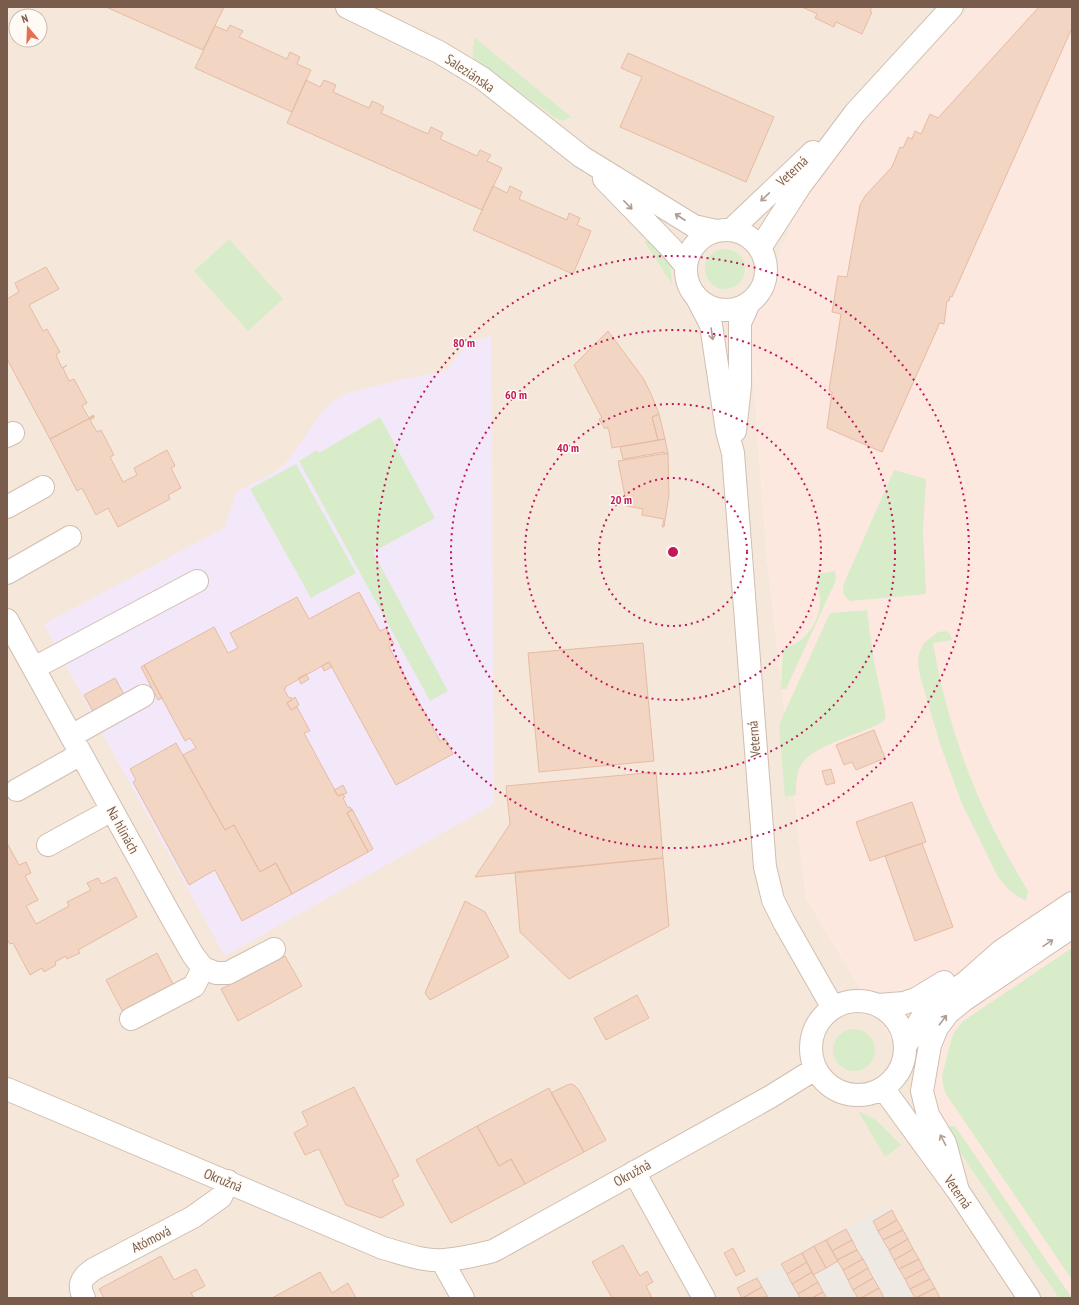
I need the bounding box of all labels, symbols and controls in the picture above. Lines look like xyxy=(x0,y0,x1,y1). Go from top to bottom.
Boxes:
north arrow xyxy=(8,8,48,48)
text: N xyxy=(20,11,30,26)
street label: Saleziánska xyxy=(442,50,498,96)
street label: Veterná xyxy=(772,152,812,191)
one-way arrow xyxy=(760,192,770,202)
one-way arrow xyxy=(624,200,633,210)
one-way arrow xyxy=(675,213,686,221)
one-way arrow xyxy=(708,327,716,340)
text: 80 m xyxy=(453,335,475,350)
text: 60 m xyxy=(505,387,527,402)
text: 40 m xyxy=(557,440,579,455)
text: 20 m xyxy=(610,492,632,507)
centre of rings xyxy=(666,545,680,559)
street label: Veterná xyxy=(743,720,765,759)
street label: Na hlinách xyxy=(103,803,143,857)
one-way arrow xyxy=(1042,939,1053,947)
one-way arrow xyxy=(939,1014,948,1025)
one-way arrow xyxy=(938,1135,946,1147)
street label: Okružná xyxy=(610,1155,654,1191)
street label: Okružná xyxy=(201,1164,245,1196)
street label: Veterná xyxy=(940,1171,976,1212)
street label: Atómová xyxy=(128,1221,174,1257)

